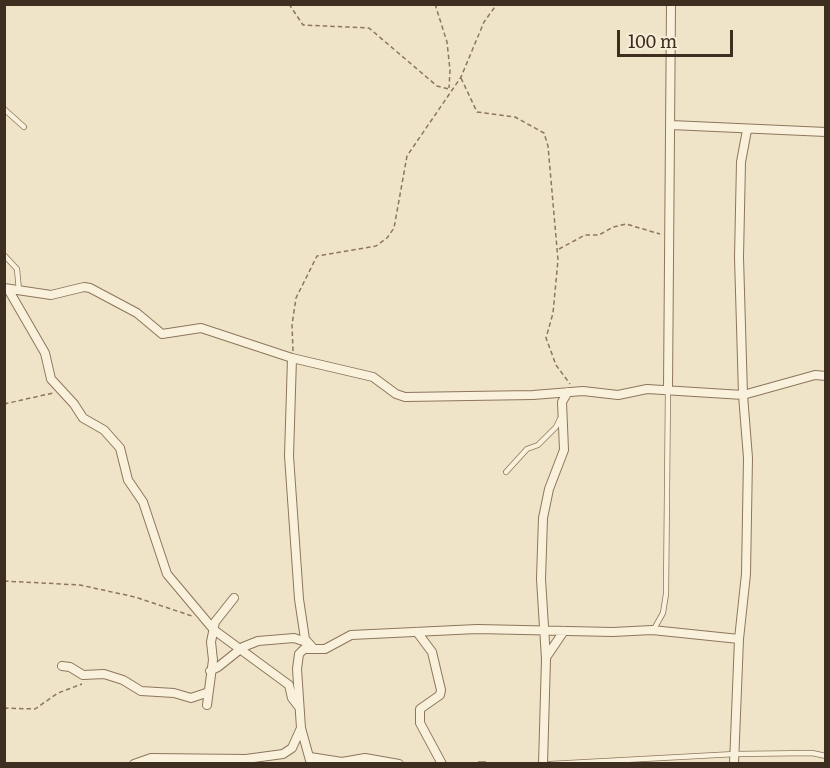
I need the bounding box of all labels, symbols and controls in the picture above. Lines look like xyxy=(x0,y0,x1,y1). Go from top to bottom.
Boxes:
scale bar xyxy=(620,18,736,56)
text: 100 m xyxy=(628,27,677,54)

